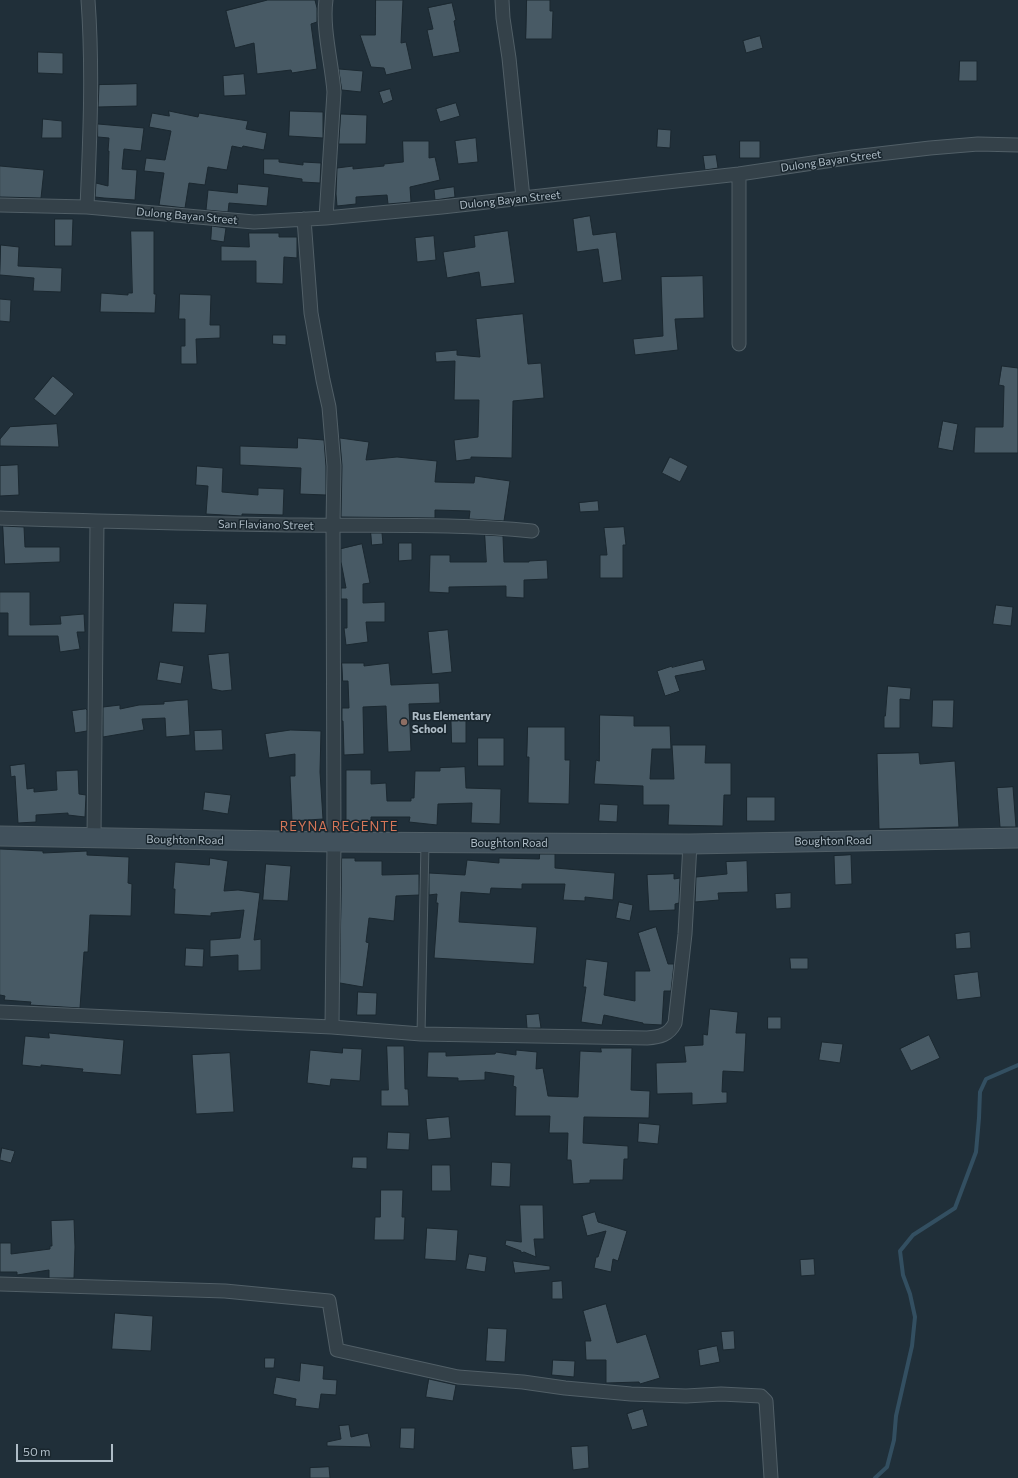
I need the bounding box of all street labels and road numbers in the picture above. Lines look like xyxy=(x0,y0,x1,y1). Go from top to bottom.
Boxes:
street label: Dulong Bayan Street xyxy=(780,147,882,175)
street label: Dulong Bayan Street xyxy=(459,188,561,212)
street label: Dulong Bayan Street xyxy=(136,205,238,227)
street label: San Flaviano Street xyxy=(218,518,314,532)
street label: Boughton Road xyxy=(146,833,224,847)
street label: Boughton Road xyxy=(794,834,872,848)
street label: Boughton Road xyxy=(470,836,548,850)

